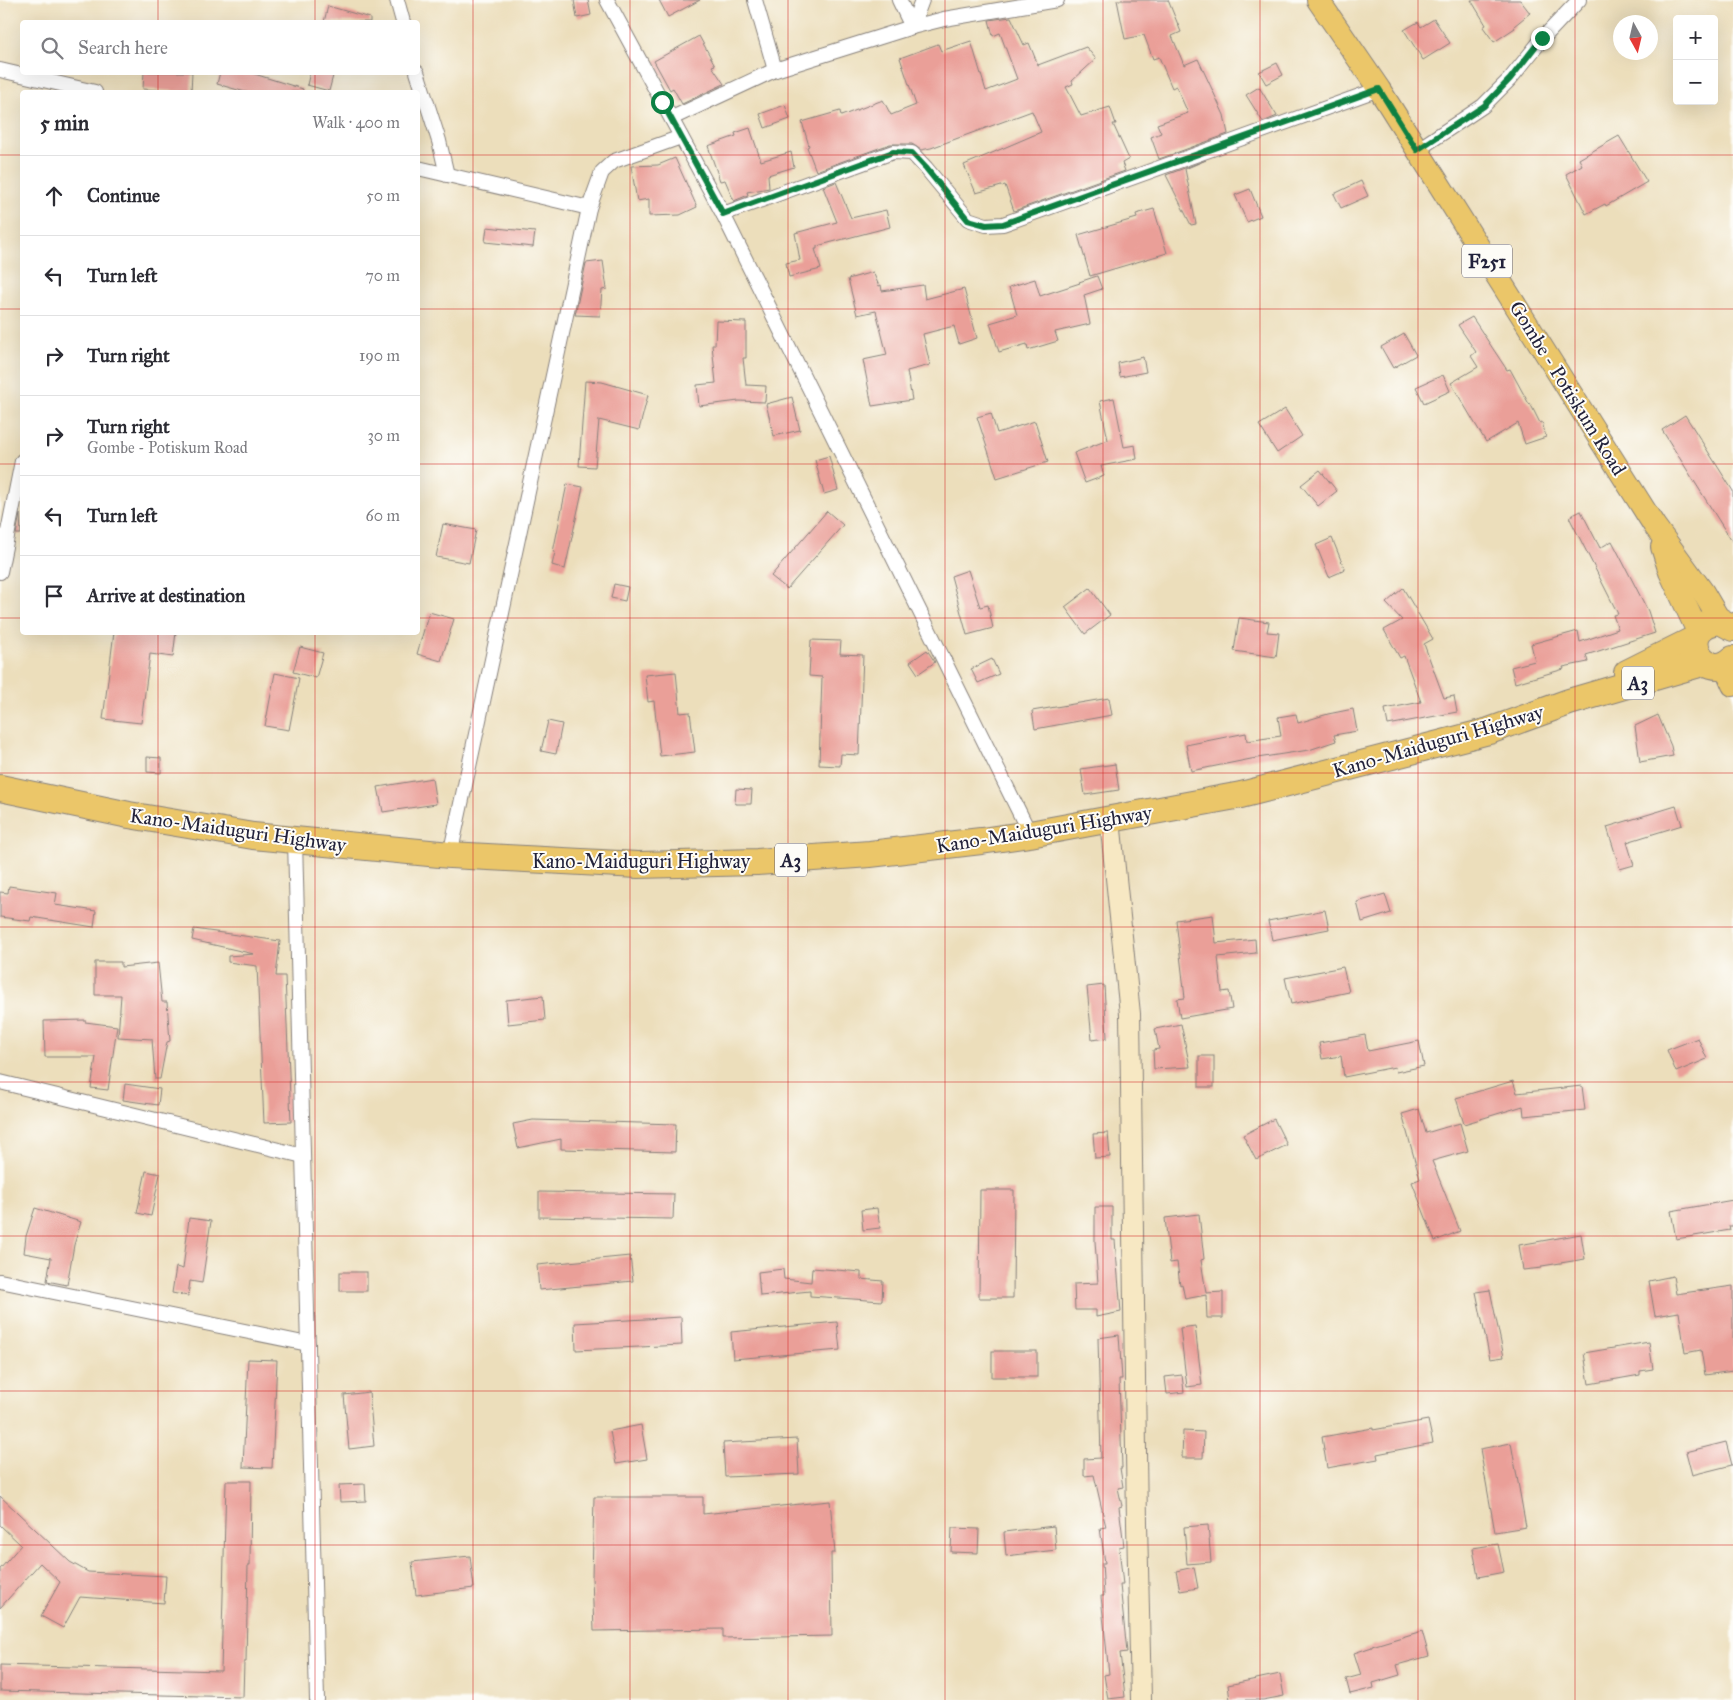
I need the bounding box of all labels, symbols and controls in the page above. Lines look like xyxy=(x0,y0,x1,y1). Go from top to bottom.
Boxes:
north arrow xyxy=(1613,15,1658,60)
map controls xyxy=(1673,15,1718,105)
button: + xyxy=(1673,15,1718,60)
search box xyxy=(20,20,420,75)
route end xyxy=(1531,27,1554,50)
icon: search xyxy=(38,34,66,62)
text: Search here xyxy=(78,36,168,59)
button: − xyxy=(1673,60,1718,105)
route start xyxy=(651,91,674,114)
text: 5 min xyxy=(40,110,89,136)
text: Walk · 400 m xyxy=(312,113,400,132)
icon: ahead xyxy=(40,182,68,210)
text: Continue xyxy=(87,184,160,207)
text: 50 m xyxy=(366,186,400,205)
road number: F251 xyxy=(1462,245,1512,278)
icon: left xyxy=(40,262,68,290)
text: Turn left xyxy=(87,264,157,287)
text: 70 m xyxy=(365,266,400,285)
street label: Gombe - Potiskum Road xyxy=(1505,296,1631,480)
icon: right xyxy=(40,342,68,370)
text: Turn right xyxy=(87,344,170,367)
text: 190 m xyxy=(359,346,400,365)
text: Turn right xyxy=(87,415,170,438)
icon: right xyxy=(40,422,68,450)
text: 30 m xyxy=(367,426,400,445)
text: Gombe - Potiskum Road xyxy=(87,438,248,457)
icon: left xyxy=(40,502,68,530)
text: Turn left xyxy=(87,504,157,527)
text: 60 m xyxy=(366,506,400,525)
icon: arrive xyxy=(40,582,68,610)
text: Arrive at destination xyxy=(87,584,245,607)
road number: A3 xyxy=(1622,666,1654,700)
street label: Kano-Maiduguri Highway xyxy=(1330,699,1547,784)
street label: Kano-Maiduguri Highway xyxy=(934,800,1154,859)
street label: Kano-Maiduguri Highway xyxy=(128,803,348,858)
road number: A3 xyxy=(775,844,807,876)
street label: Kano-Maiduguri Highway xyxy=(532,849,751,874)

